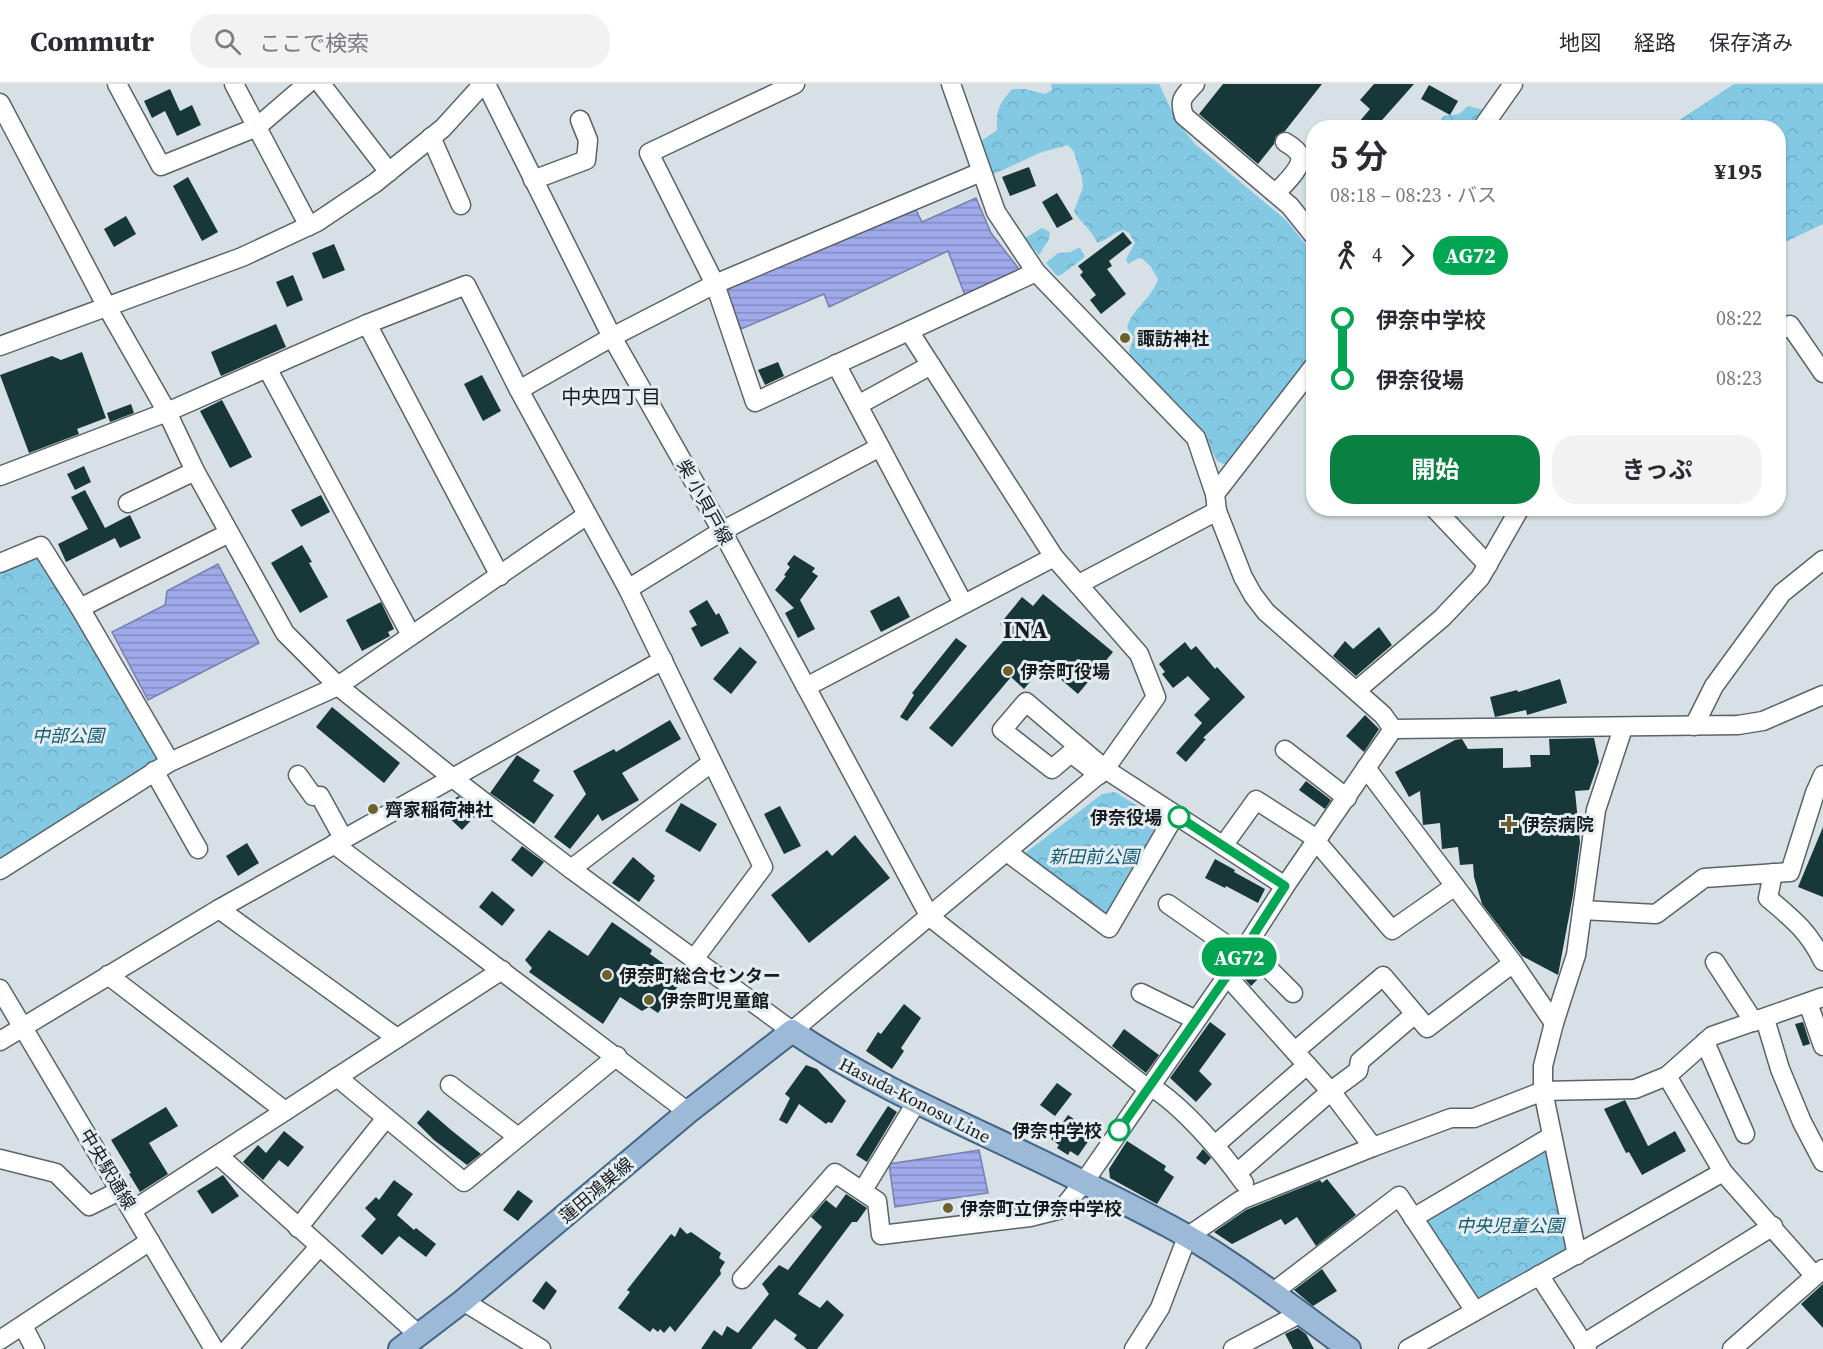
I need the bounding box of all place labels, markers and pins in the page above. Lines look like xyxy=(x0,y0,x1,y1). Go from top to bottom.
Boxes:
place label: 諏訪神社 xyxy=(1137,326,1209,351)
marker: 諏訪神社 xyxy=(1118,331,1132,345)
place label: 伊奈町役場 xyxy=(1020,659,1110,684)
marker: 伊奈町役場 xyxy=(1001,664,1015,678)
place label: 齊家稲荷神社 xyxy=(385,797,493,822)
marker: 齊家稲荷神社 xyxy=(366,802,380,816)
place label: 伊奈役場 xyxy=(1090,805,1162,830)
marker: 伊奈役場 xyxy=(1168,806,1190,828)
place label: 伊奈病院 xyxy=(1522,812,1594,837)
marker: 伊奈病院 xyxy=(1500,815,1518,833)
place label: 伊奈町総合センター xyxy=(619,963,781,988)
marker: 伊奈町総合センター xyxy=(600,968,614,982)
place label: 伊奈町児童館 xyxy=(661,988,769,1013)
marker: 伊奈町児童館 xyxy=(642,993,656,1007)
place label: 伊奈中学校 xyxy=(1012,1118,1102,1143)
marker: 伊奈中学校 xyxy=(1108,1119,1130,1141)
place label: 伊奈町立伊奈中学校 xyxy=(960,1196,1122,1221)
marker: 伊奈町立伊奈中学校 xyxy=(941,1201,955,1215)

